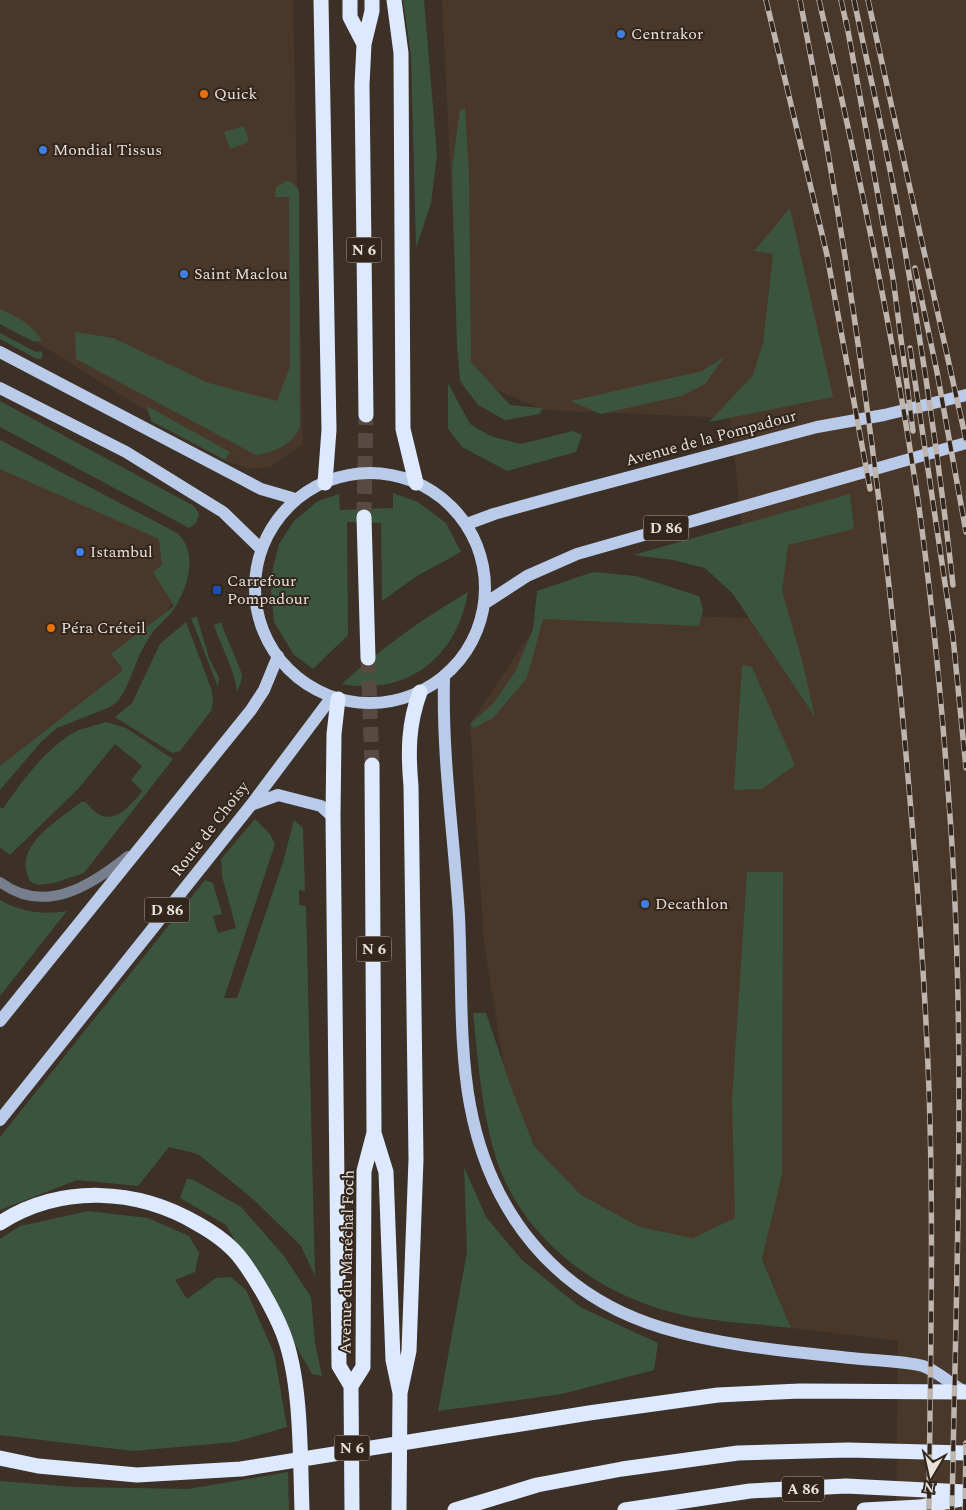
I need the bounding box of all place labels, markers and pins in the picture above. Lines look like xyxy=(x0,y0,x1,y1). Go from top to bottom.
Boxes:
place label: Centrakor xyxy=(631,22,703,46)
marker: Centrakor xyxy=(615,28,627,40)
place label: Quick xyxy=(214,82,258,106)
marker: Quick xyxy=(198,88,210,100)
place label: Mondial Tissus xyxy=(53,138,162,162)
marker: Mondial Tissus xyxy=(37,144,49,156)
place label: Saint Maclou xyxy=(194,262,288,286)
marker: Saint Maclou xyxy=(178,268,190,280)
place label: Istambul xyxy=(90,540,153,564)
marker: Istambul xyxy=(74,546,86,558)
place label: Carrefour Pompadour xyxy=(227,569,309,611)
marker: Carrefour Pompadour xyxy=(211,584,223,596)
place label: Péra Créteil xyxy=(61,616,146,640)
marker: Péra Créteil xyxy=(45,622,57,634)
place label: Decathlon xyxy=(655,892,728,916)
marker: Decathlon xyxy=(639,898,651,910)

